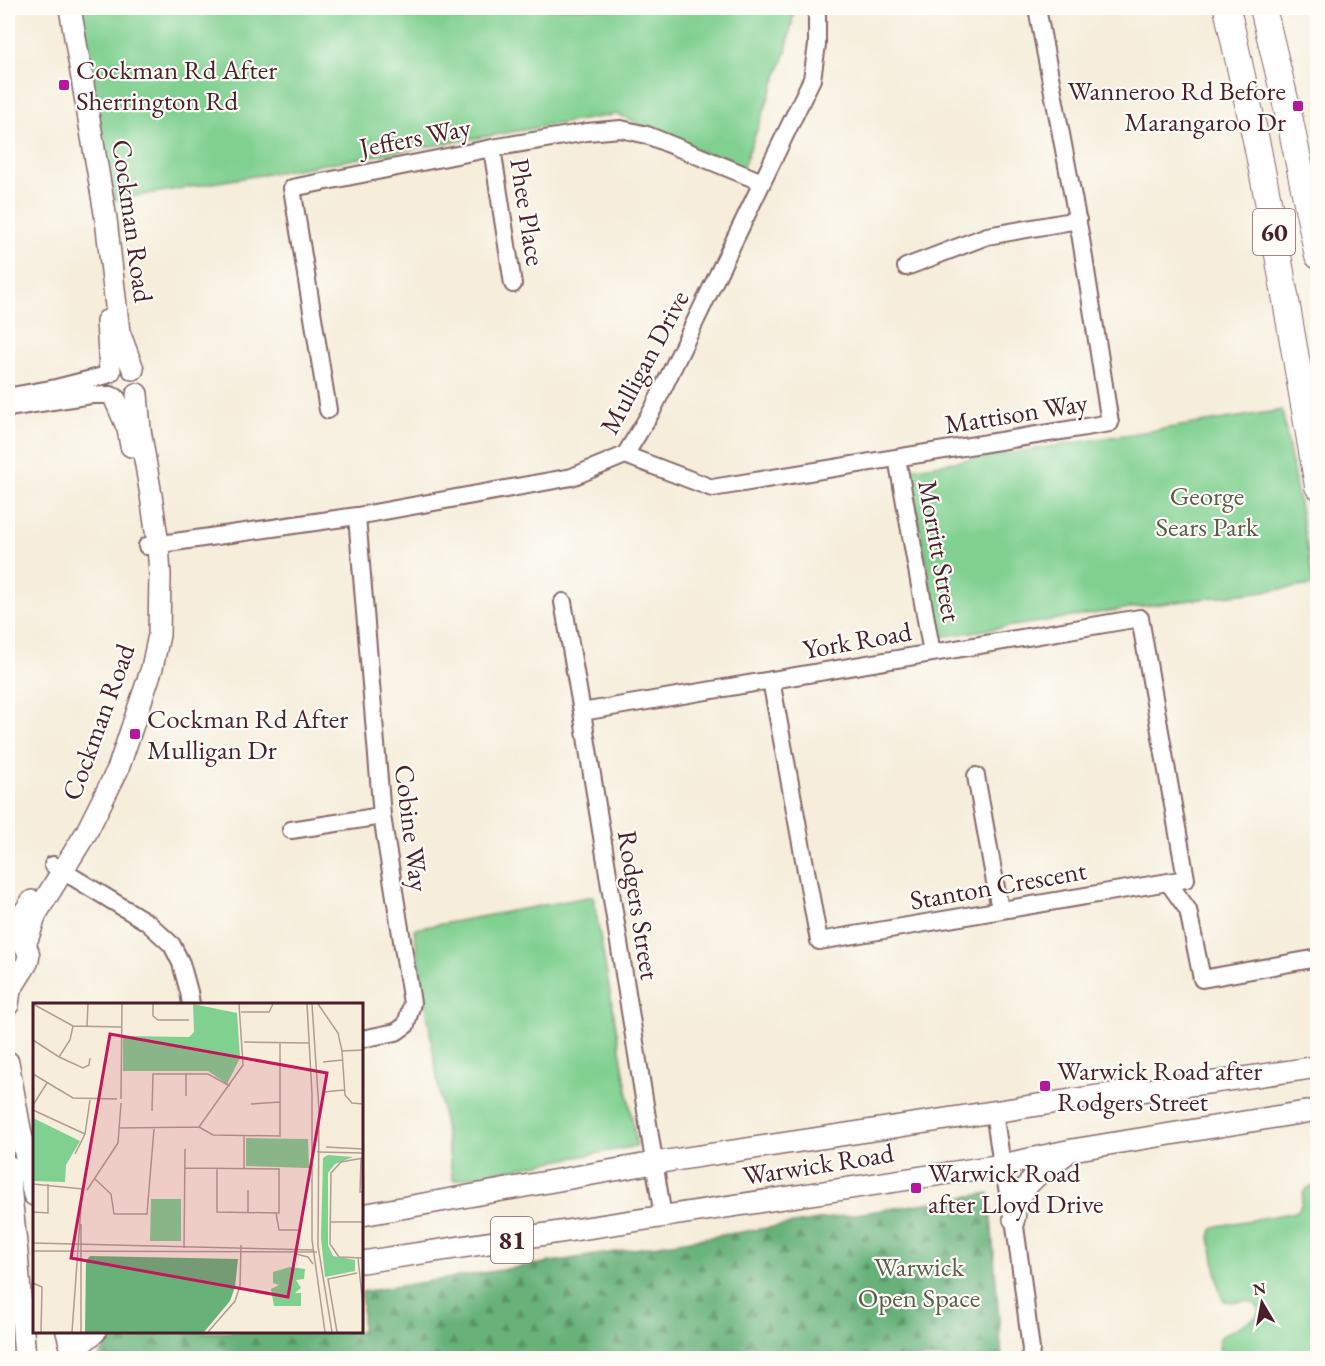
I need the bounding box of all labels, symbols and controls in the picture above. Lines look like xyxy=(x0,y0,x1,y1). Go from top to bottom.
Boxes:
place label: Cockman Rd After Sherrington Rd xyxy=(76,52,277,118)
place label: Wanneroo Rd Before Marangaroo Dr xyxy=(1067,73,1286,139)
marker: Cockman Rd After Sherrington Rd xyxy=(57,78,71,92)
marker: Wanneroo Rd Before Marangaroo Dr xyxy=(1291,99,1305,113)
street label: Jeffers Way xyxy=(354,109,474,165)
street label: Cockman Road xyxy=(104,137,162,305)
street label: Phee Place xyxy=(502,156,554,268)
road number: 60 xyxy=(1253,209,1295,255)
street label: Mulligan Drive xyxy=(591,284,697,440)
street label: Mattison Way xyxy=(942,384,1090,442)
street label: Morritt Street xyxy=(910,477,970,625)
park label: George Sears Park xyxy=(1155,478,1259,544)
street label: York Road xyxy=(800,613,914,667)
street label: Cockman Road xyxy=(53,639,143,805)
place label: Cockman Rd After Mulligan Dr xyxy=(147,701,348,767)
marker: Cockman Rd After Mulligan Dr xyxy=(128,727,142,741)
street label: Cobine Way xyxy=(387,763,437,894)
street label: Rodgers Street xyxy=(610,828,668,983)
street label: Stanton Crescent xyxy=(907,852,1090,918)
inset map xyxy=(33,1003,363,1333)
place label: Warwick Road after Rodgers Street xyxy=(1057,1053,1262,1119)
marker: Warwick Road after Rodgers Street xyxy=(1038,1079,1052,1093)
street label: Warwick Road xyxy=(740,1135,896,1193)
place label: Warwick Road after Lloyd Drive xyxy=(928,1155,1104,1221)
marker: Warwick Road after Lloyd Drive xyxy=(909,1181,923,1195)
road number: 81 xyxy=(491,1217,533,1263)
park label: Warwick Open Space xyxy=(858,1249,980,1315)
north arrow xyxy=(1232,1273,1292,1333)
text: N xyxy=(1251,1277,1268,1300)

